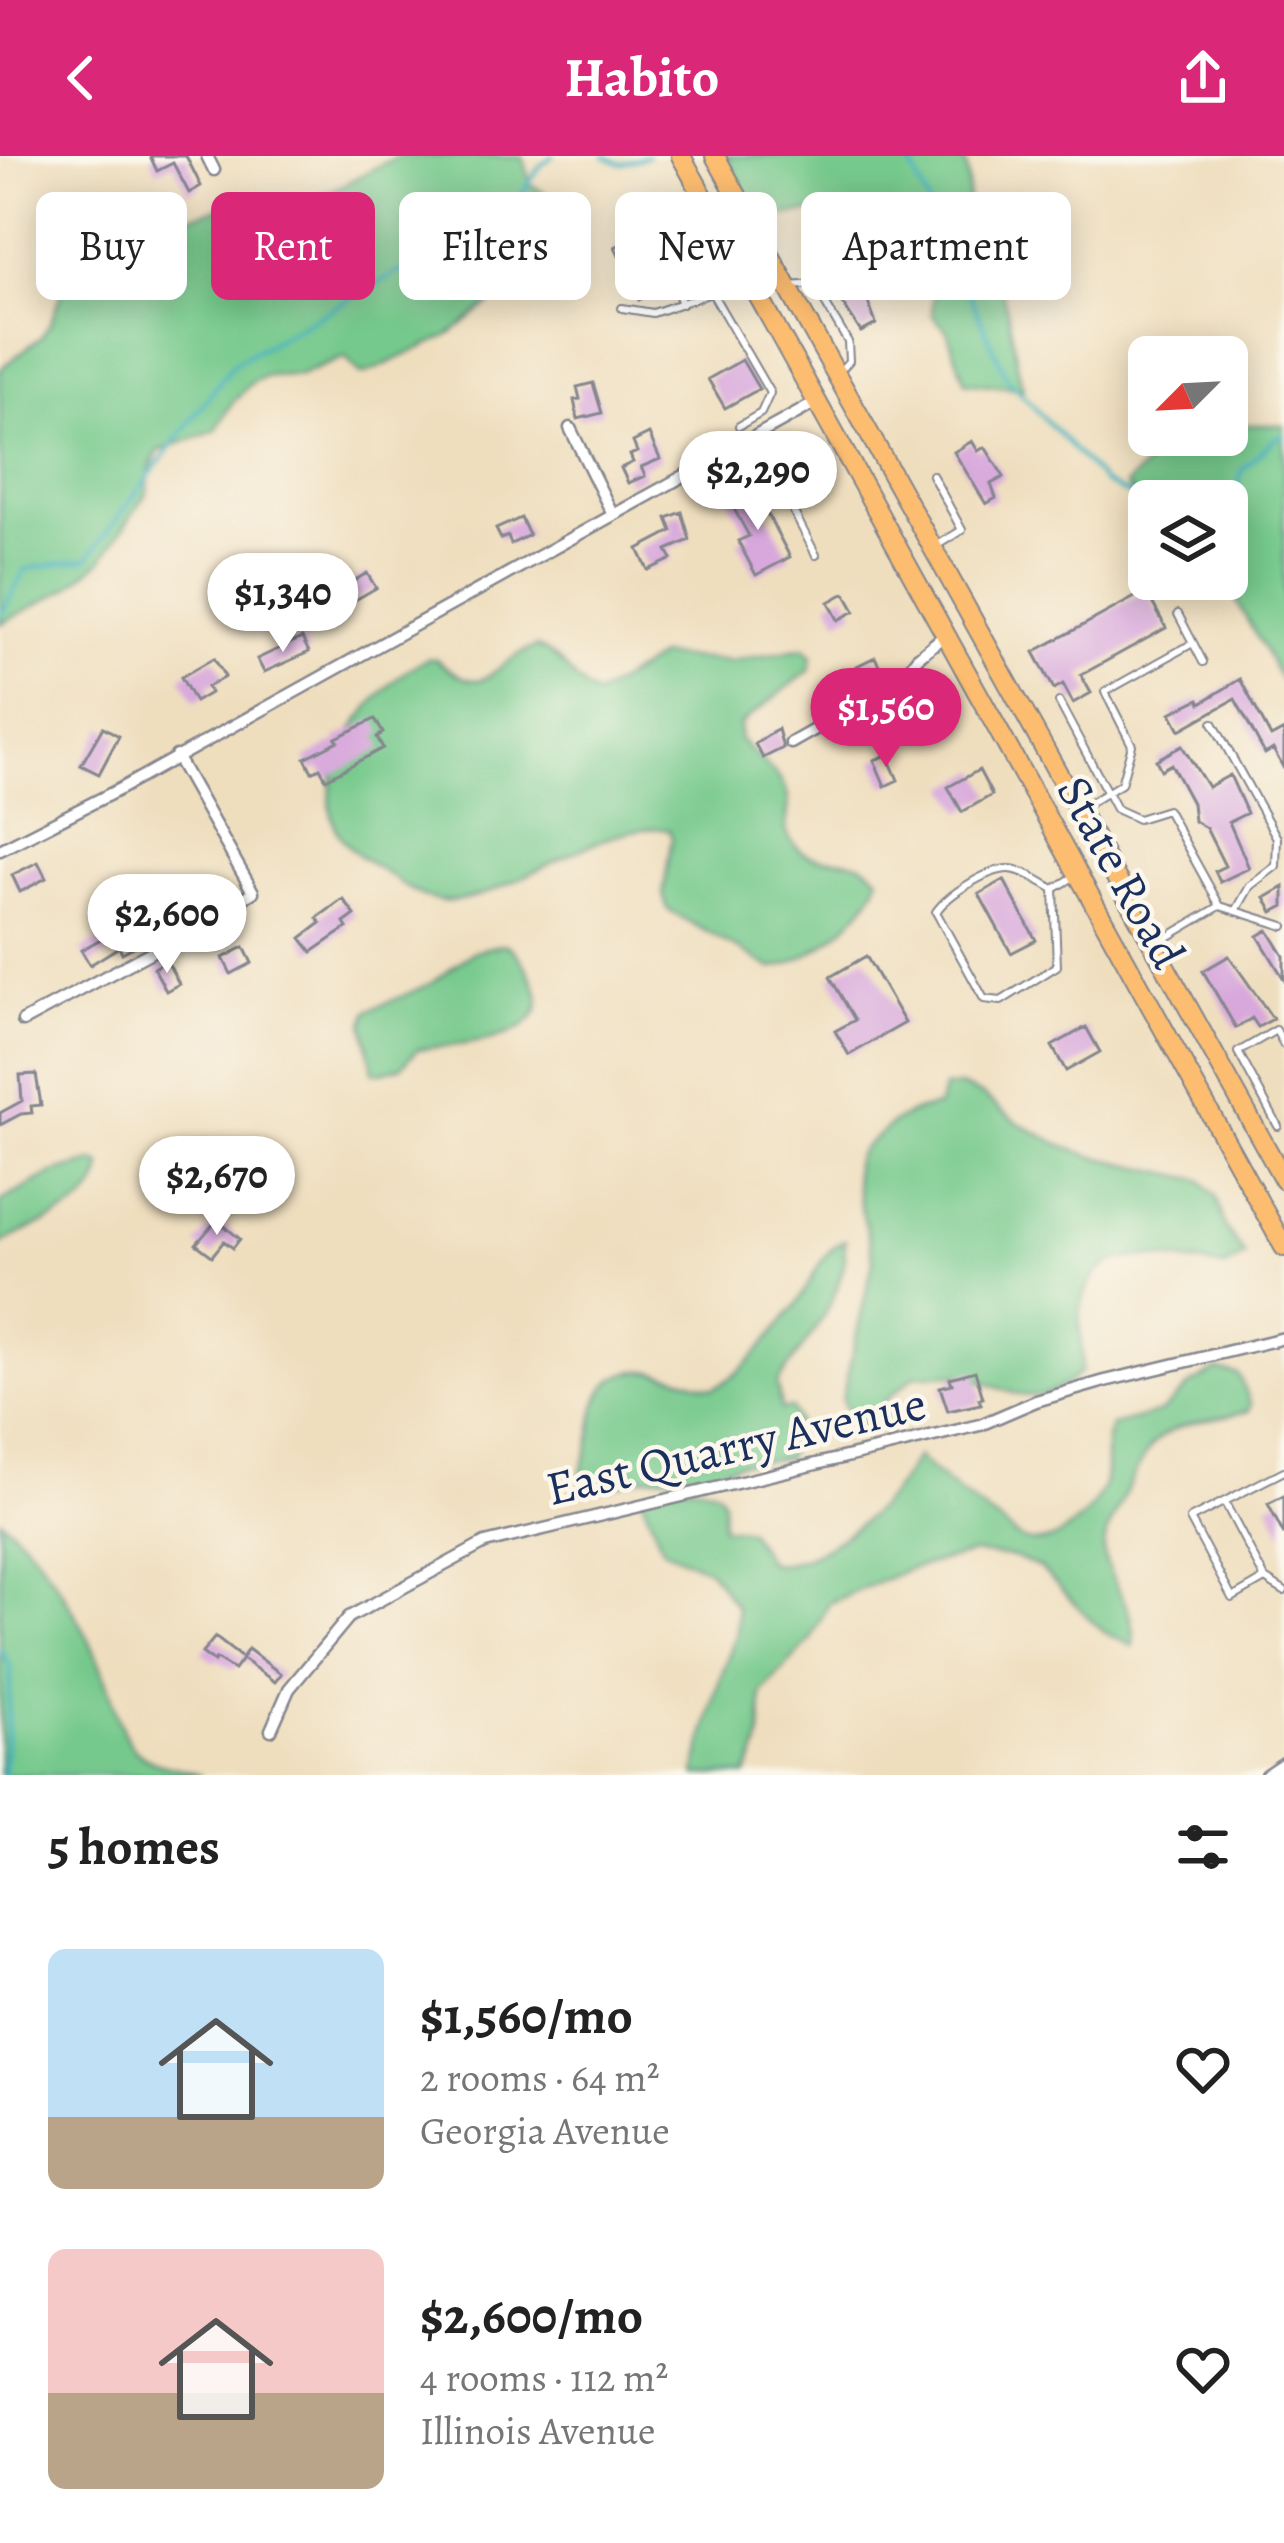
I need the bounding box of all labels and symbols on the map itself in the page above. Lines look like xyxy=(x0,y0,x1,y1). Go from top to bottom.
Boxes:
north arrow xyxy=(1128,336,1248,456)
pin: $2,290 xyxy=(660,431,856,533)
pin: $1,340 xyxy=(185,553,381,655)
pin: $1,560 xyxy=(788,668,984,770)
street label: State Road xyxy=(1041,764,1201,980)
pin: $2,600 xyxy=(69,874,265,976)
pin: $2,670 xyxy=(119,1136,315,1238)
street label: East Quarry Avenue xyxy=(540,1370,932,1522)

